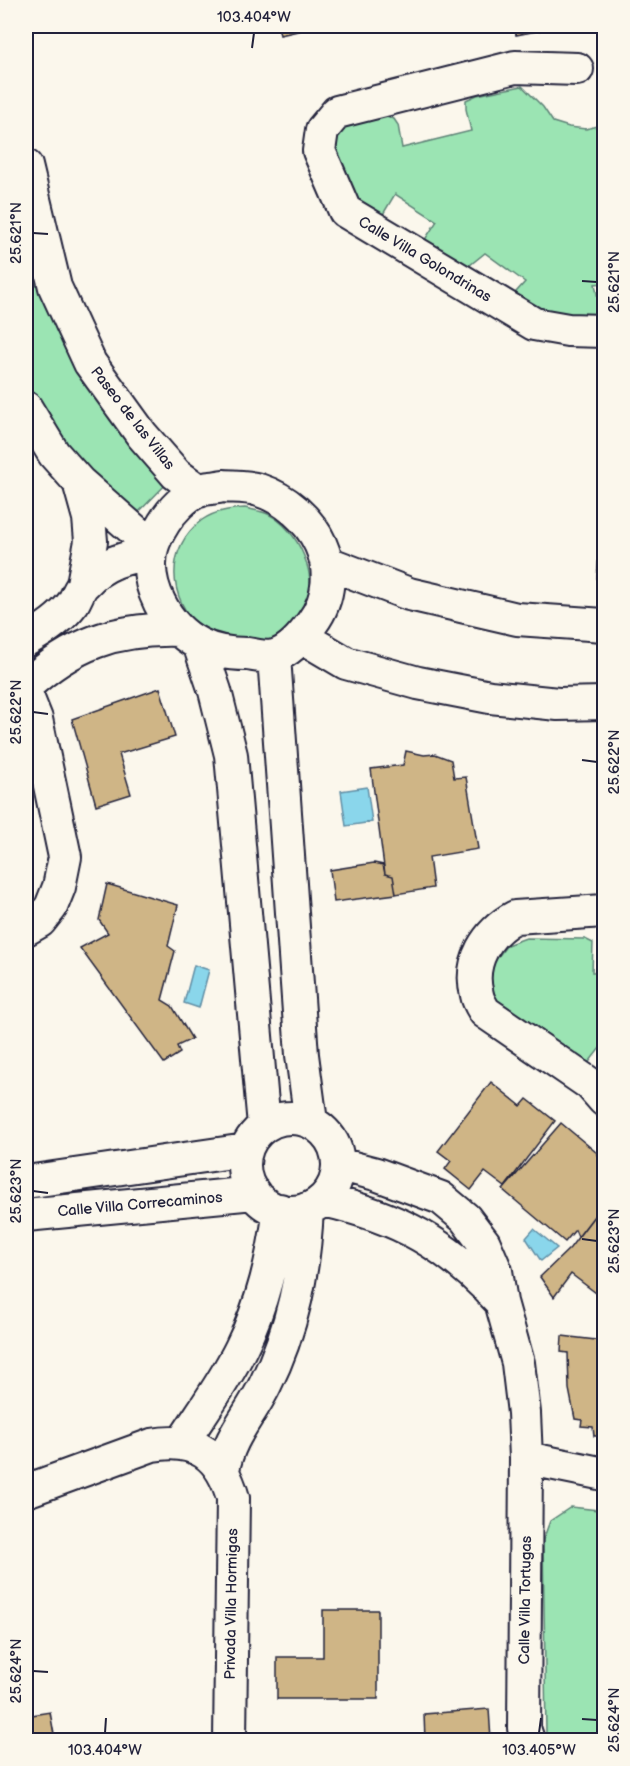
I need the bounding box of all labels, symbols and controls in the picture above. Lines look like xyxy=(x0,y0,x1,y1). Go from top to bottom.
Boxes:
text: 103.404°W xyxy=(217,8,291,27)
text: 25.621°N xyxy=(7,202,26,264)
street label: Calle Villa Golondrinas xyxy=(355,212,495,307)
text: 25.621°N xyxy=(605,251,624,313)
street label: Paseo de las Villas xyxy=(86,363,179,474)
text: 25.622°N xyxy=(7,680,26,744)
text: 25.622°N xyxy=(605,730,624,794)
text: 25.623°N xyxy=(7,1158,26,1224)
street label: Calle Villa Correcaminos xyxy=(57,1188,224,1221)
text: 25.623°N xyxy=(605,1208,624,1274)
street label: Privada Villa Hormigas xyxy=(221,1528,242,1680)
street label: Calle Villa Tortugas xyxy=(515,1535,536,1665)
text: 25.624°N xyxy=(7,1639,26,1703)
text: 25.624°N xyxy=(605,1688,624,1752)
text: 103.404°W xyxy=(68,1741,142,1760)
text: 103.405°W xyxy=(502,1741,576,1760)

